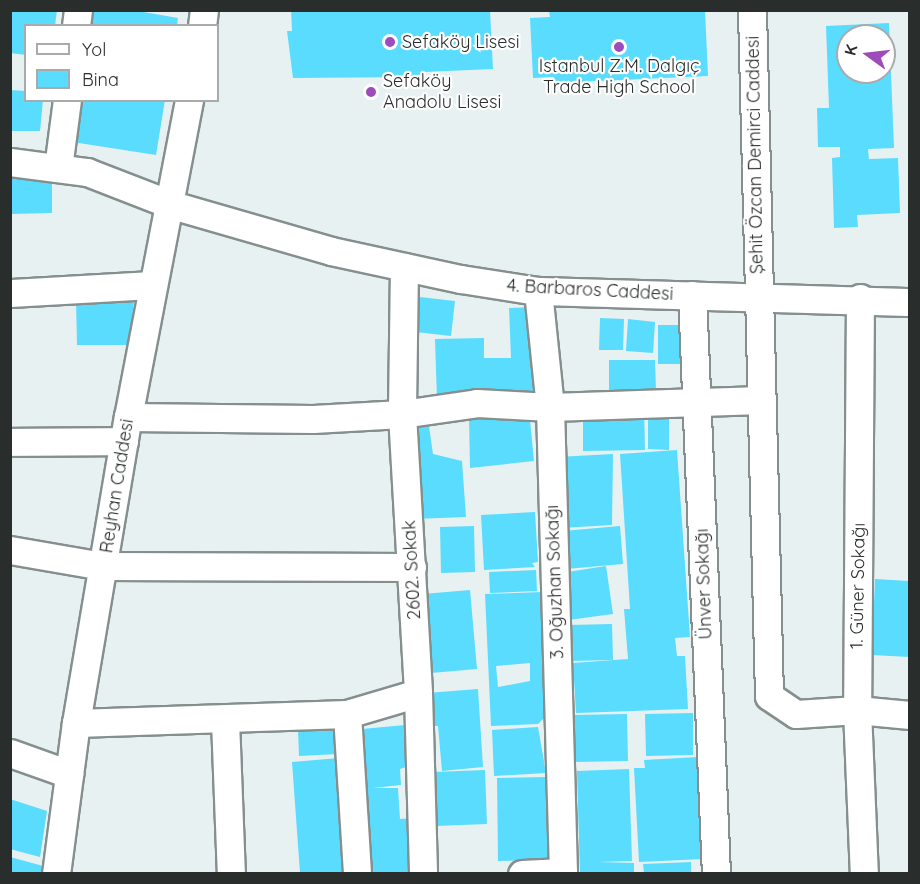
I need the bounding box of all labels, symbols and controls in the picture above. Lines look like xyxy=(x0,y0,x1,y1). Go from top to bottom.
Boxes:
legend xyxy=(24,24,219,102)
north arrow xyxy=(836,24,896,84)
place label: Sefaköy Lisesi xyxy=(402,31,520,53)
marker: Sefaköy Lisesi xyxy=(383,35,397,49)
street label: Şehit Özcan Demirci Caddesi xyxy=(742,36,768,274)
text: Yol xyxy=(82,38,106,61)
marker: Istanbul Z.M. Dalgıç Trade High School xyxy=(612,40,626,54)
text: K xyxy=(840,42,862,58)
place label: Istanbul Z.M. Dalgıç Trade High School xyxy=(539,56,699,98)
text: Bina xyxy=(82,68,119,91)
place label: Sefaköy Anadolu Lisesi xyxy=(383,71,501,113)
marker: Sefaköy Anadolu Lisesi xyxy=(364,85,378,99)
street label: 4. Barbaros Caddesi xyxy=(506,275,674,305)
street label: Reyhan Caddesi xyxy=(96,417,138,555)
street label: 3. Oğuzhan Sokağı xyxy=(542,504,568,660)
street label: 2602. Sokak xyxy=(399,520,425,620)
street label: 1. Güner Sokağı xyxy=(846,523,870,649)
street label: Ünver Sokağı xyxy=(691,528,717,640)

